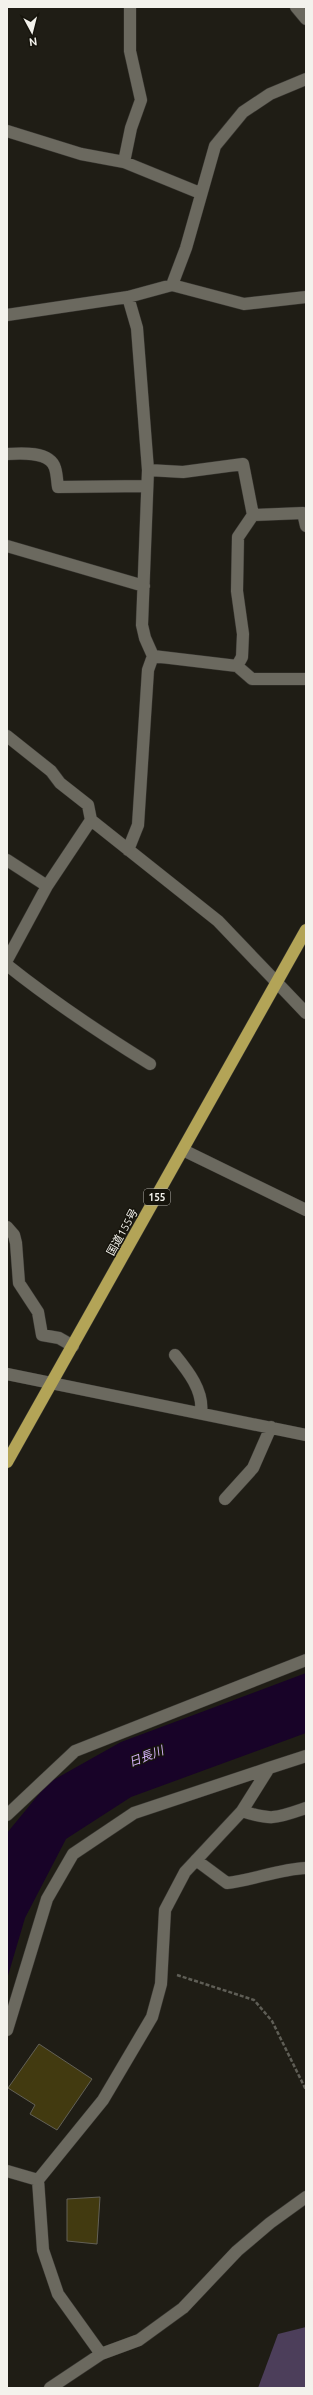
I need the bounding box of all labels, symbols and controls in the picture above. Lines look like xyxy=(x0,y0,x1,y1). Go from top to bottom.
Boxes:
north arrow xyxy=(12,12,52,52)
text: N xyxy=(28,35,38,48)
road number: 155 xyxy=(144,1189,170,1205)
street label: 国道155号 xyxy=(104,1207,140,1257)
water label: 日長川 xyxy=(127,1743,167,1769)

